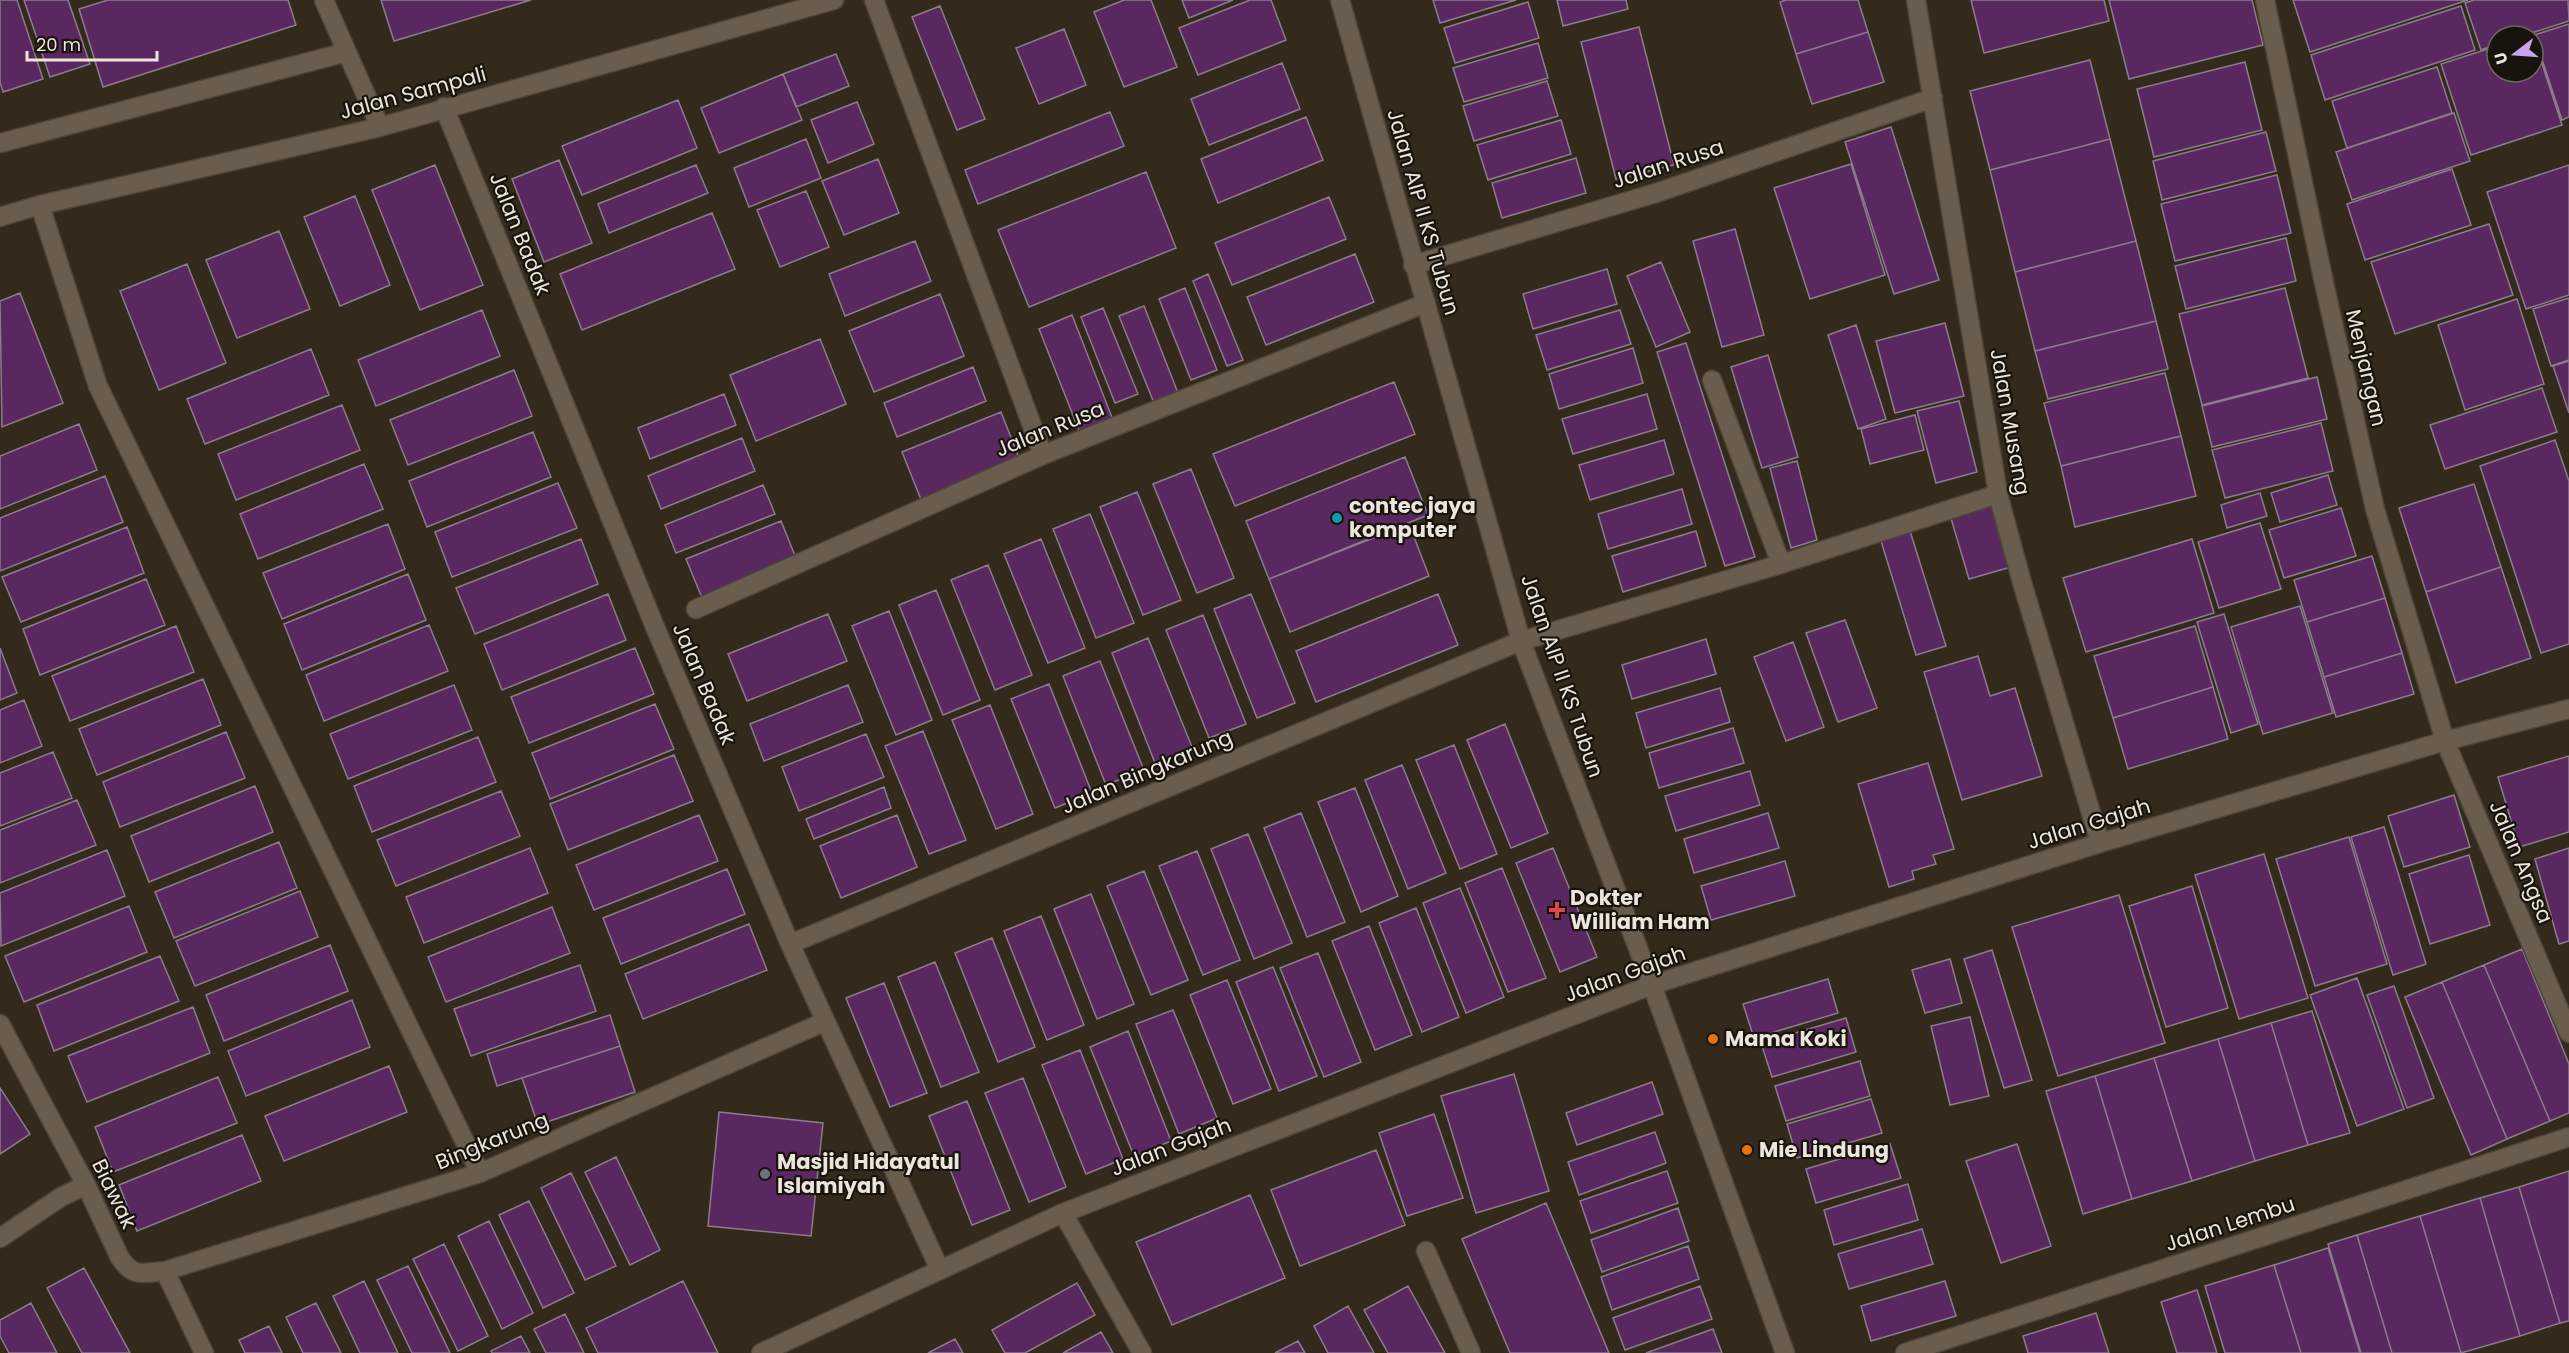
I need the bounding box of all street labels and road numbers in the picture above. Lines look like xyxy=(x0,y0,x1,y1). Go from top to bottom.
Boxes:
street label: Jalan Sampali xyxy=(336,59,489,126)
street label: Jalan AIP II KS Tubun xyxy=(1380,105,1467,318)
street label: Jalan Rusa xyxy=(1609,132,1727,195)
street label: Jalan Badak xyxy=(483,168,558,300)
street label: Menjangan xyxy=(2339,307,2394,429)
street label: Jalan Musang xyxy=(1983,346,2038,497)
street label: Jalan Rusa xyxy=(991,394,1109,464)
street label: Jalan AIP II KS Tubun xyxy=(1514,570,1611,781)
street label: Jalan Badak xyxy=(666,618,743,749)
street label: Jalan Bingkarung xyxy=(1057,722,1237,821)
street label: Jalan Gajah xyxy=(2024,791,2154,856)
street label: Jalan Angsa xyxy=(2483,796,2560,928)
street label: Jalan Gajah xyxy=(1560,938,1690,1009)
street label: Bingkarung xyxy=(431,1105,553,1176)
street label: Jalan Gajah xyxy=(1106,1110,1235,1183)
street label: Biawak xyxy=(85,1154,144,1234)
street label: Jalan Lembu xyxy=(2161,1189,2299,1258)

